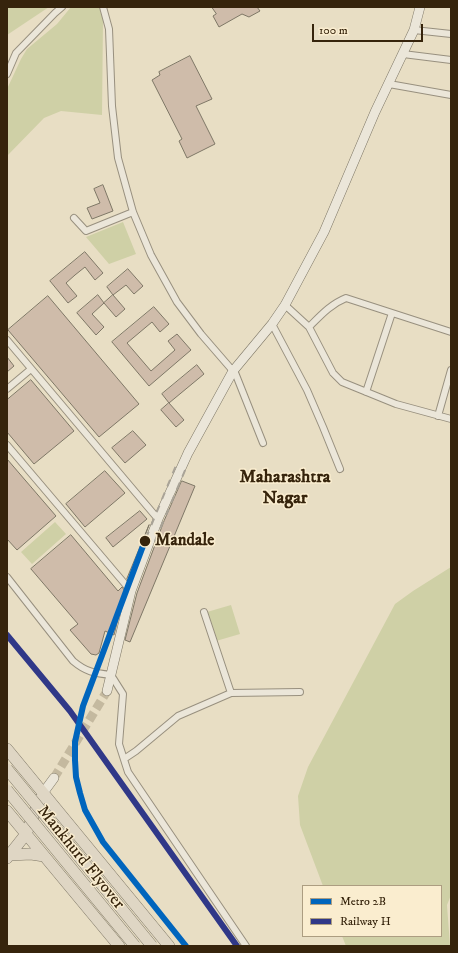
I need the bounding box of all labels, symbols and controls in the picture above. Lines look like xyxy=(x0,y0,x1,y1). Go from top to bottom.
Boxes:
scale bar xyxy=(314,16,425,42)
text: 100 m xyxy=(319,23,348,38)
district label: Maharashtra Nagar xyxy=(240,467,330,510)
place label: Mandale xyxy=(155,531,214,551)
marker: Mandale xyxy=(138,534,152,548)
street label: Mankhurd Flyover xyxy=(32,802,128,914)
legend xyxy=(302,885,442,937)
text: Metro 2B xyxy=(340,894,386,909)
text: Railway H xyxy=(340,914,391,929)

